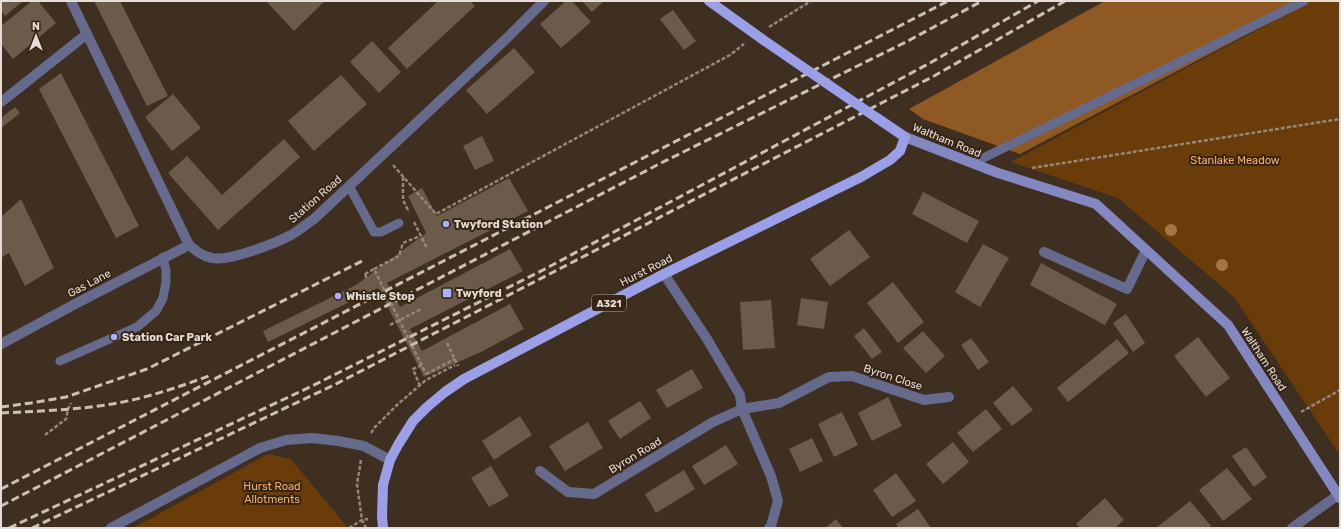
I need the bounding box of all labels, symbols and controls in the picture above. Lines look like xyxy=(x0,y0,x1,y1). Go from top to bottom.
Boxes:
north arrow xyxy=(16,16,56,56)
text: N xyxy=(32,20,40,33)
street label: Waltham Road xyxy=(911,121,983,160)
park label: Stanlake Meadow xyxy=(1190,154,1280,167)
street label: Station Road xyxy=(286,173,344,226)
place label: Twyford Station xyxy=(454,218,543,231)
marker: Twyford Station xyxy=(441,219,451,229)
street label: Hurst Road xyxy=(618,252,675,289)
street label: Gas Lane xyxy=(65,267,113,300)
marker: Twyford xyxy=(441,287,453,299)
place label: Twyford xyxy=(456,287,502,300)
place label: Whistle Stop xyxy=(346,290,415,303)
marker: Whistle Stop xyxy=(333,291,343,301)
road number: A321 xyxy=(592,295,626,311)
street label: Waltham Road xyxy=(1238,325,1289,393)
place label: Station Car Park xyxy=(122,331,212,344)
marker: Station Car Park xyxy=(109,332,119,342)
street label: Byron Close xyxy=(862,362,924,393)
street label: Byron Road xyxy=(607,435,664,476)
park label: Hurst Road Allotments xyxy=(243,480,301,506)

